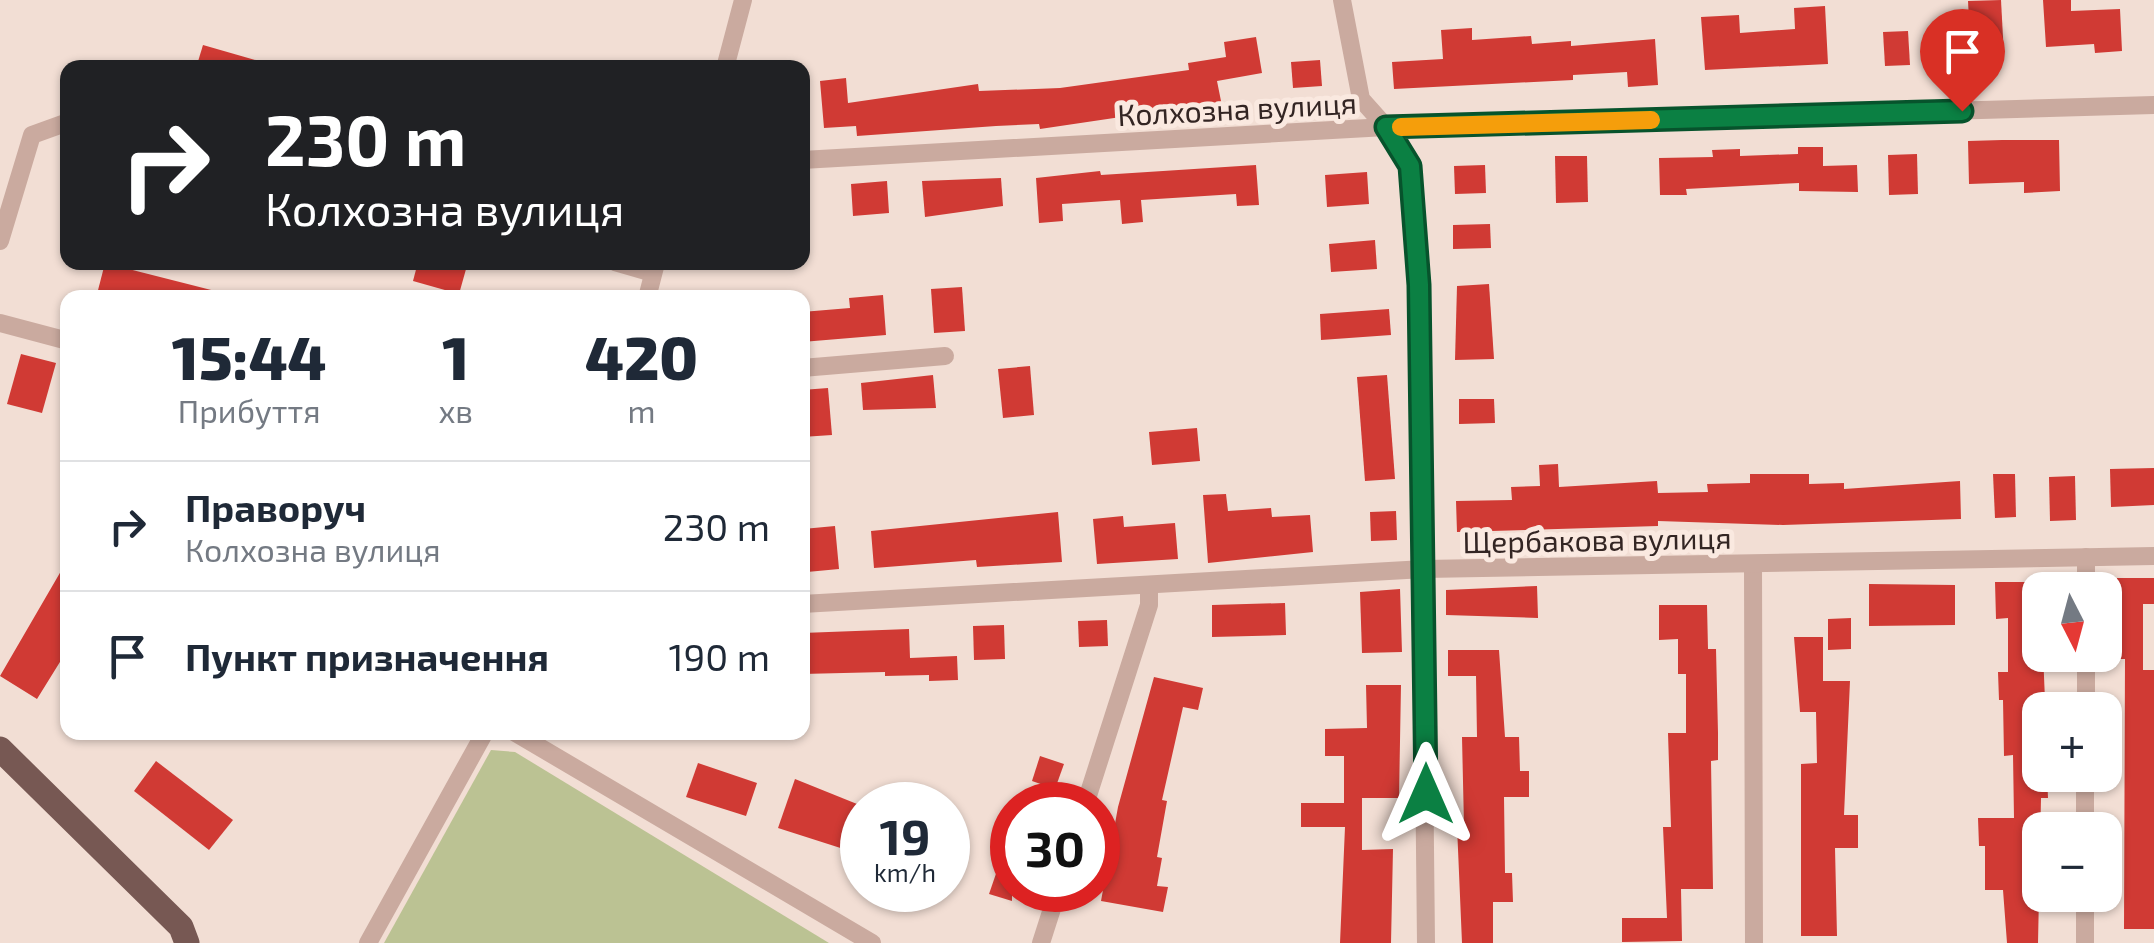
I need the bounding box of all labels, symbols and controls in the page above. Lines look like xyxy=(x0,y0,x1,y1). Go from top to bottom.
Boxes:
pin xyxy=(1920,9,2005,112)
icon: arrive xyxy=(1935,24,1990,79)
street label: Колхозна вулиця xyxy=(1116,84,1358,133)
text: 230 m xyxy=(265,96,466,180)
icon: right xyxy=(100,100,230,230)
text: Колхозна вулиця xyxy=(265,181,624,235)
text: 15:44 xyxy=(172,320,327,392)
text: 1 xyxy=(442,320,469,392)
text: 420 xyxy=(585,320,698,392)
text: Прибуття xyxy=(178,391,321,429)
text: хв xyxy=(438,391,473,429)
text: m xyxy=(628,391,656,429)
text: Праворуч xyxy=(185,484,366,530)
icon: right xyxy=(100,499,155,554)
text: 230 m xyxy=(663,503,770,549)
street label: Щербакова вулиця xyxy=(1462,519,1732,560)
text: Колхозна вулиця xyxy=(185,530,441,568)
north arrow xyxy=(2022,572,2122,672)
map controls xyxy=(2022,572,2122,912)
icon: arrive xyxy=(100,629,155,684)
text: Пункт призначення xyxy=(185,633,549,679)
text: 190 m xyxy=(668,633,770,679)
button: + xyxy=(2022,692,2122,792)
position arrow xyxy=(1374,742,1478,846)
speed limit sign: 30 xyxy=(990,782,1120,912)
text: 19 xyxy=(879,805,931,865)
button: − xyxy=(2022,812,2122,912)
text: km/h xyxy=(874,857,936,887)

